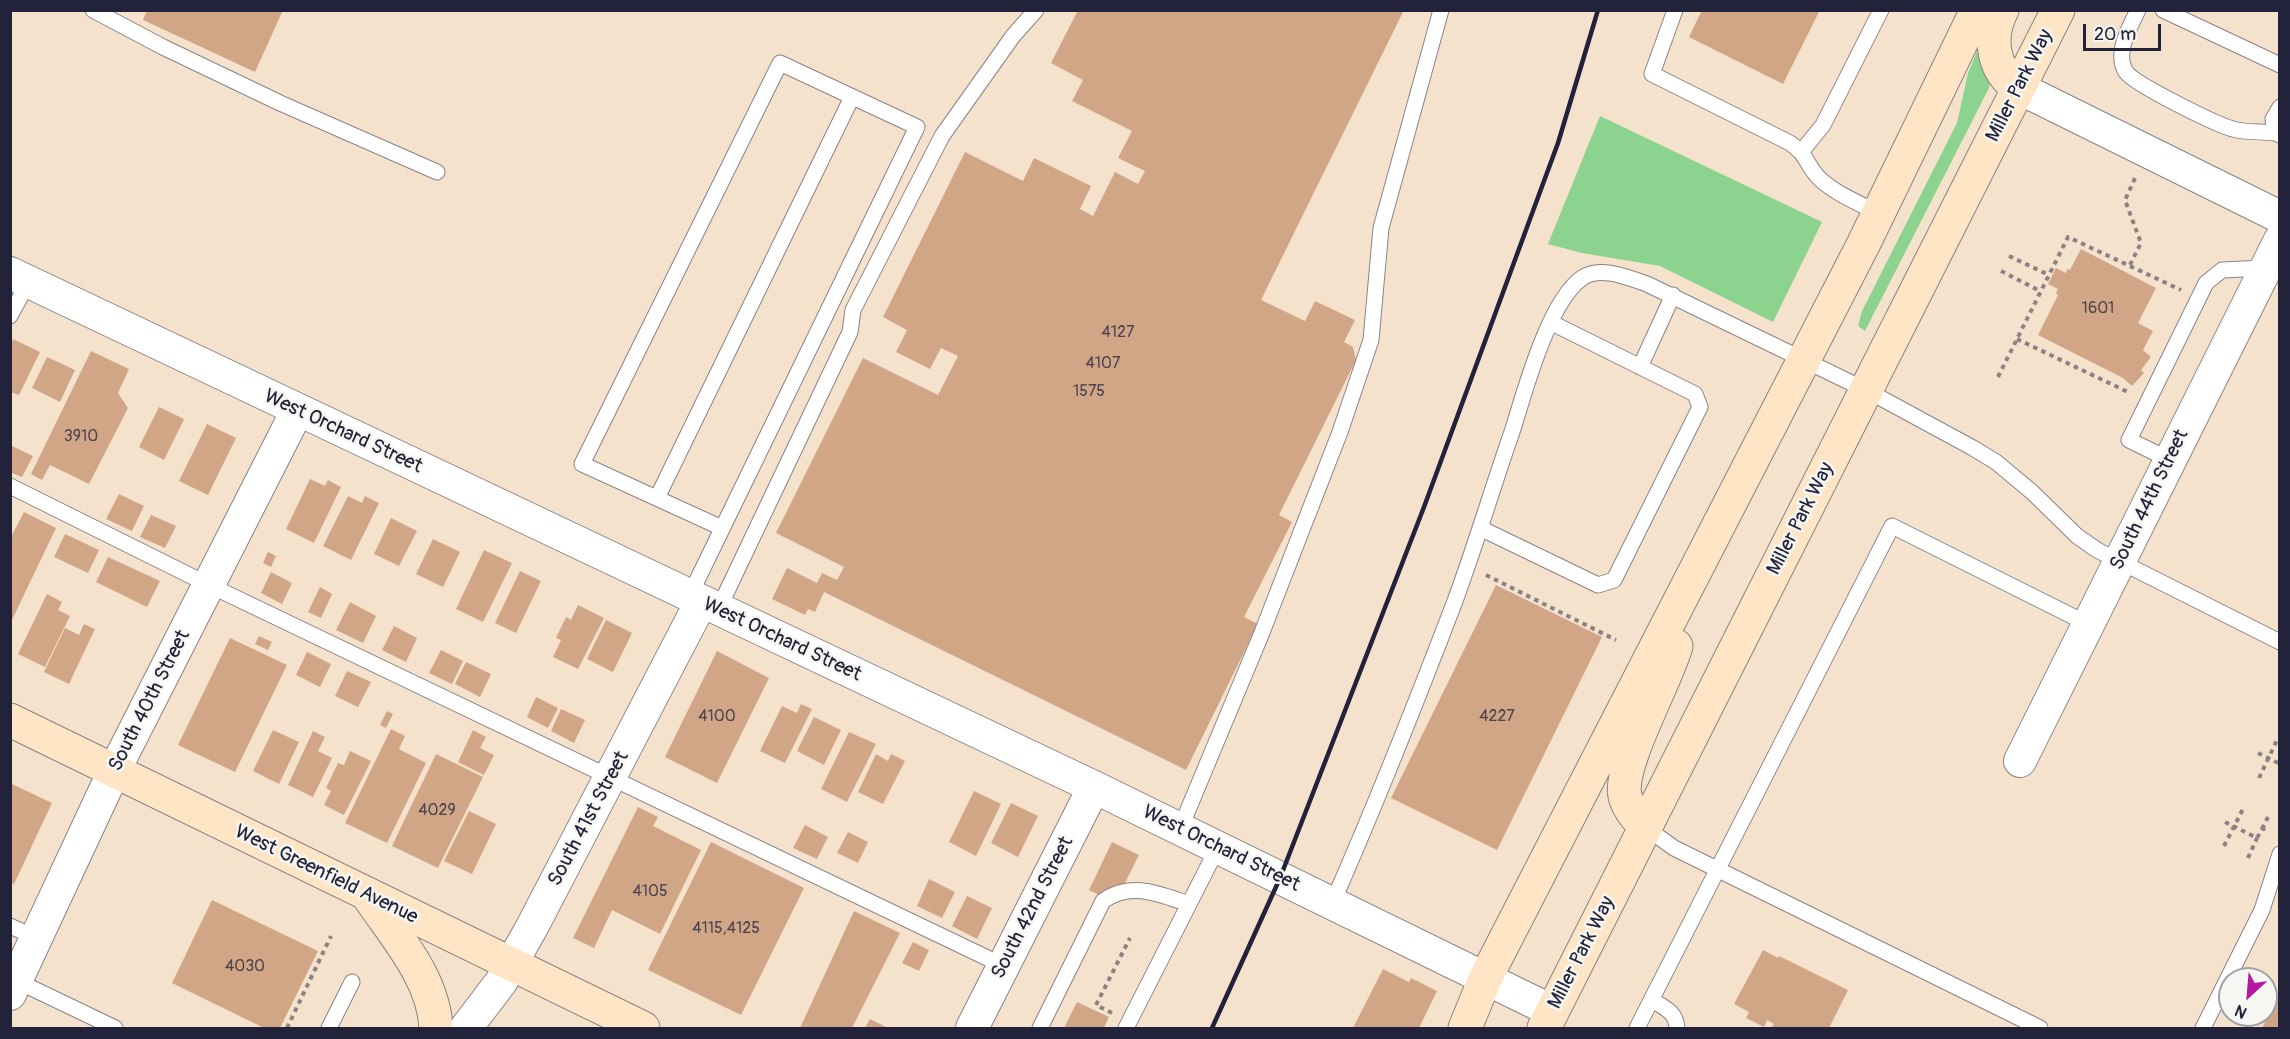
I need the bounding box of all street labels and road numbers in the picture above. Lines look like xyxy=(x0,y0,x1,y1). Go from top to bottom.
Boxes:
street label: Miller Park Way xyxy=(1981,26,2059,146)
street label: West Orchard Street xyxy=(260,385,426,479)
street label: South 44th Street xyxy=(2106,426,2194,574)
street label: Miller Park Way xyxy=(1762,459,1840,579)
street label: West Orchard Street xyxy=(699,593,865,687)
street label: South 40th Street xyxy=(104,626,196,776)
street label: South 41st Street xyxy=(543,747,635,891)
street label: West Orchard Street xyxy=(1138,800,1304,898)
street label: West Greenfield Avenue xyxy=(230,820,422,930)
street label: South 42nd Street xyxy=(987,833,1079,983)
street label: Miller Park Way xyxy=(1543,893,1621,1013)

